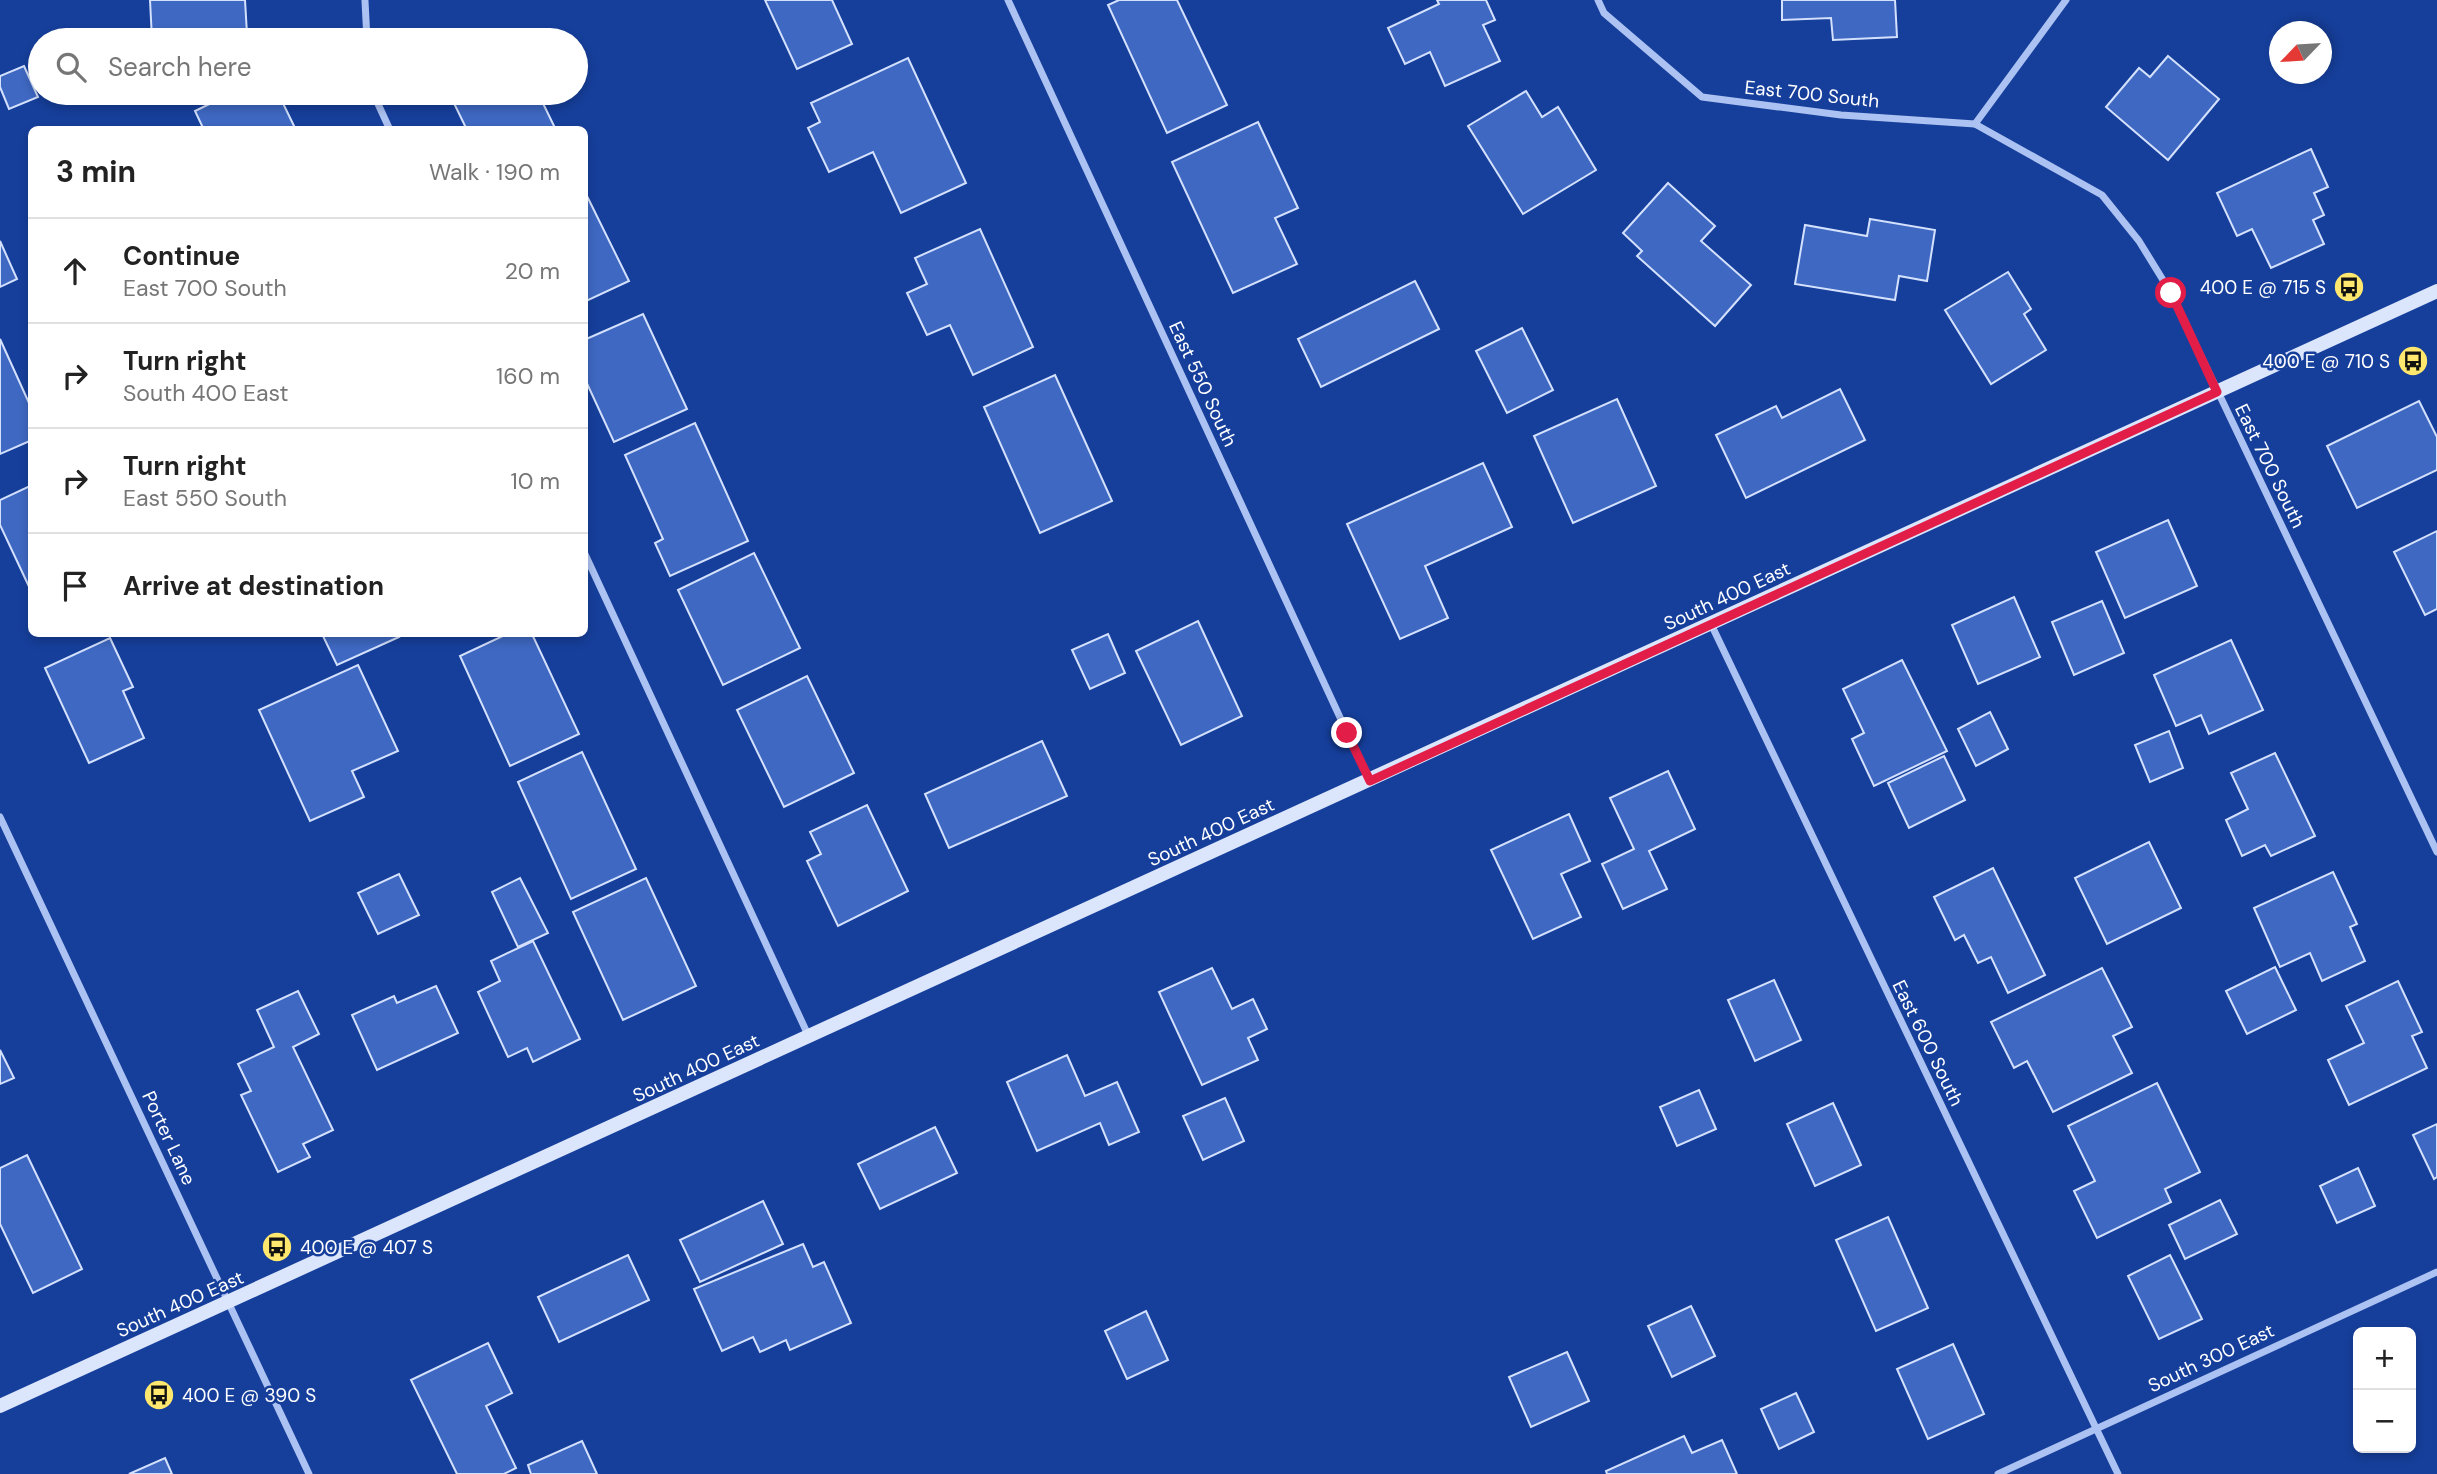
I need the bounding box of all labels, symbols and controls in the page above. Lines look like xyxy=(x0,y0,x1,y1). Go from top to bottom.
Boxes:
north arrow xyxy=(2269,21,2332,84)
search box xyxy=(28,28,588,105)
icon: search xyxy=(52,48,90,86)
text: Search here xyxy=(108,50,251,84)
street label: East 700 South xyxy=(1743,75,1881,113)
text: 3 min xyxy=(56,152,136,191)
text: Walk · 190 m xyxy=(429,157,560,187)
text: Continue xyxy=(123,239,240,273)
icon: ahead xyxy=(56,252,94,290)
text: 20 m xyxy=(505,256,560,286)
bus stop icon: 400 E @ 715 S xyxy=(2332,270,2366,304)
text: East 700 South xyxy=(123,273,287,303)
place label: 400 E @ 715 S xyxy=(2200,275,2326,300)
route start xyxy=(2155,277,2186,308)
street label: East 550 South xyxy=(1163,317,1243,451)
text: Turn right xyxy=(123,344,247,378)
bus stop icon: 400 E @ 710 S xyxy=(2396,344,2430,378)
place label: 400 E @ 710 S xyxy=(2262,349,2390,374)
icon: right xyxy=(56,357,94,395)
text: 160 m xyxy=(496,361,560,391)
text: South 400 East xyxy=(123,378,289,408)
street label: East 700 South xyxy=(2229,400,2311,532)
text: Turn right xyxy=(123,449,247,483)
icon: right xyxy=(56,462,94,500)
text: 10 m xyxy=(510,466,560,496)
text: East 550 South xyxy=(123,483,287,513)
street label: South 400 East xyxy=(1660,556,1794,636)
icon: arrive xyxy=(56,567,94,605)
text: Arrive at destination xyxy=(123,569,384,603)
route end xyxy=(1331,717,1362,748)
street label: South 400 East xyxy=(1144,792,1278,872)
street label: East 600 South xyxy=(1887,976,1969,1110)
street label: South 400 East xyxy=(629,1028,763,1108)
street label: Porter Lane xyxy=(136,1087,202,1189)
bus stop icon: 400 E @ 407 S xyxy=(260,1230,294,1264)
place label: 400 E @ 407 S xyxy=(300,1235,433,1260)
street label: South 400 East xyxy=(112,1265,248,1343)
street label: South 300 East xyxy=(2144,1318,2278,1398)
map controls xyxy=(2353,1327,2416,1453)
button: + xyxy=(2353,1327,2416,1390)
bus stop icon: 400 E @ 390 S xyxy=(142,1378,176,1412)
place label: 400 E @ 390 S xyxy=(182,1383,316,1408)
button: − xyxy=(2353,1390,2416,1453)

